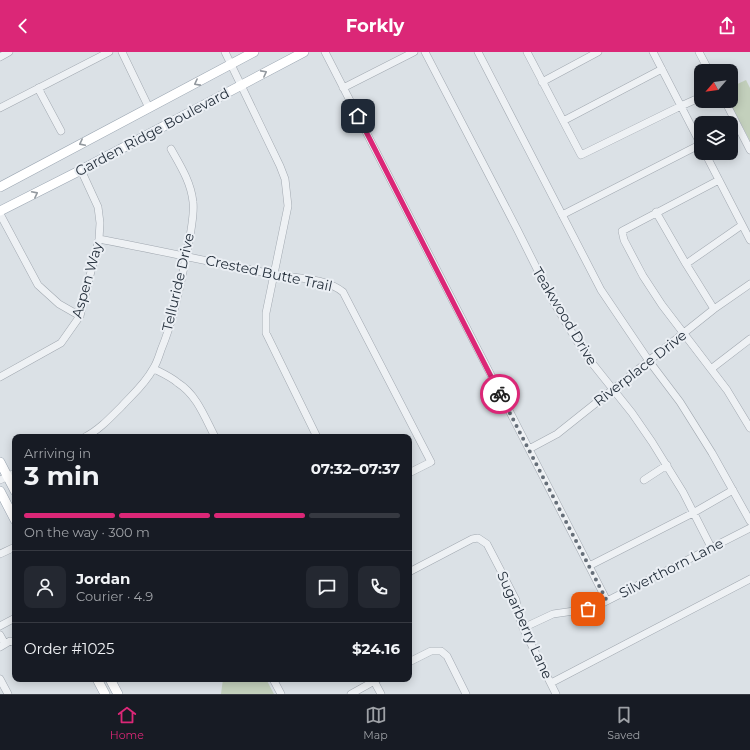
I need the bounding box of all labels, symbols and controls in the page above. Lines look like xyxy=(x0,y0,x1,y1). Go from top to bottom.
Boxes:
icon: back xyxy=(12,15,34,37)
text: Forkly xyxy=(346,15,404,37)
icon: share xyxy=(716,15,738,37)
north arrow xyxy=(694,64,738,108)
map controls xyxy=(694,64,738,160)
one-way arrow xyxy=(260,70,267,78)
one-way arrow xyxy=(194,78,201,85)
street label: Garden Ridge Boulevard xyxy=(72,84,232,180)
pin xyxy=(341,99,375,133)
icon: home xyxy=(347,105,369,127)
button: layers xyxy=(694,116,738,160)
one-way arrow xyxy=(78,138,86,146)
one-way arrow xyxy=(31,191,38,198)
street label: Telluride Drive xyxy=(158,231,198,333)
street label: Aspen Way xyxy=(68,240,107,320)
street label: Crested Butte Trail xyxy=(204,251,334,295)
street label: Teakwood Drive xyxy=(529,264,601,368)
street label: Riverplace Drive xyxy=(590,326,690,410)
courier xyxy=(480,374,520,414)
icon: bike xyxy=(489,383,511,405)
text: Arriving in xyxy=(24,445,91,461)
text: 07:32–07:37 xyxy=(311,459,400,478)
text: 3 min xyxy=(24,460,100,492)
text: On the way · 300 m xyxy=(24,524,150,540)
street label: Silverthorn Lane xyxy=(616,534,726,602)
button: person xyxy=(24,566,66,608)
button: chat xyxy=(306,566,348,608)
button: phone xyxy=(358,566,400,608)
street label: Sugarberry Lane xyxy=(493,568,557,682)
text: Jordan xyxy=(76,569,130,588)
text: Courier · 4.9 xyxy=(76,588,153,604)
pin xyxy=(571,592,605,626)
icon: bag xyxy=(577,598,599,620)
text: Order #1025 xyxy=(24,639,114,658)
text: $24.16 xyxy=(352,639,400,658)
tab: Home xyxy=(110,704,144,742)
tab: Map xyxy=(363,704,388,742)
tab: Saved xyxy=(607,704,640,742)

